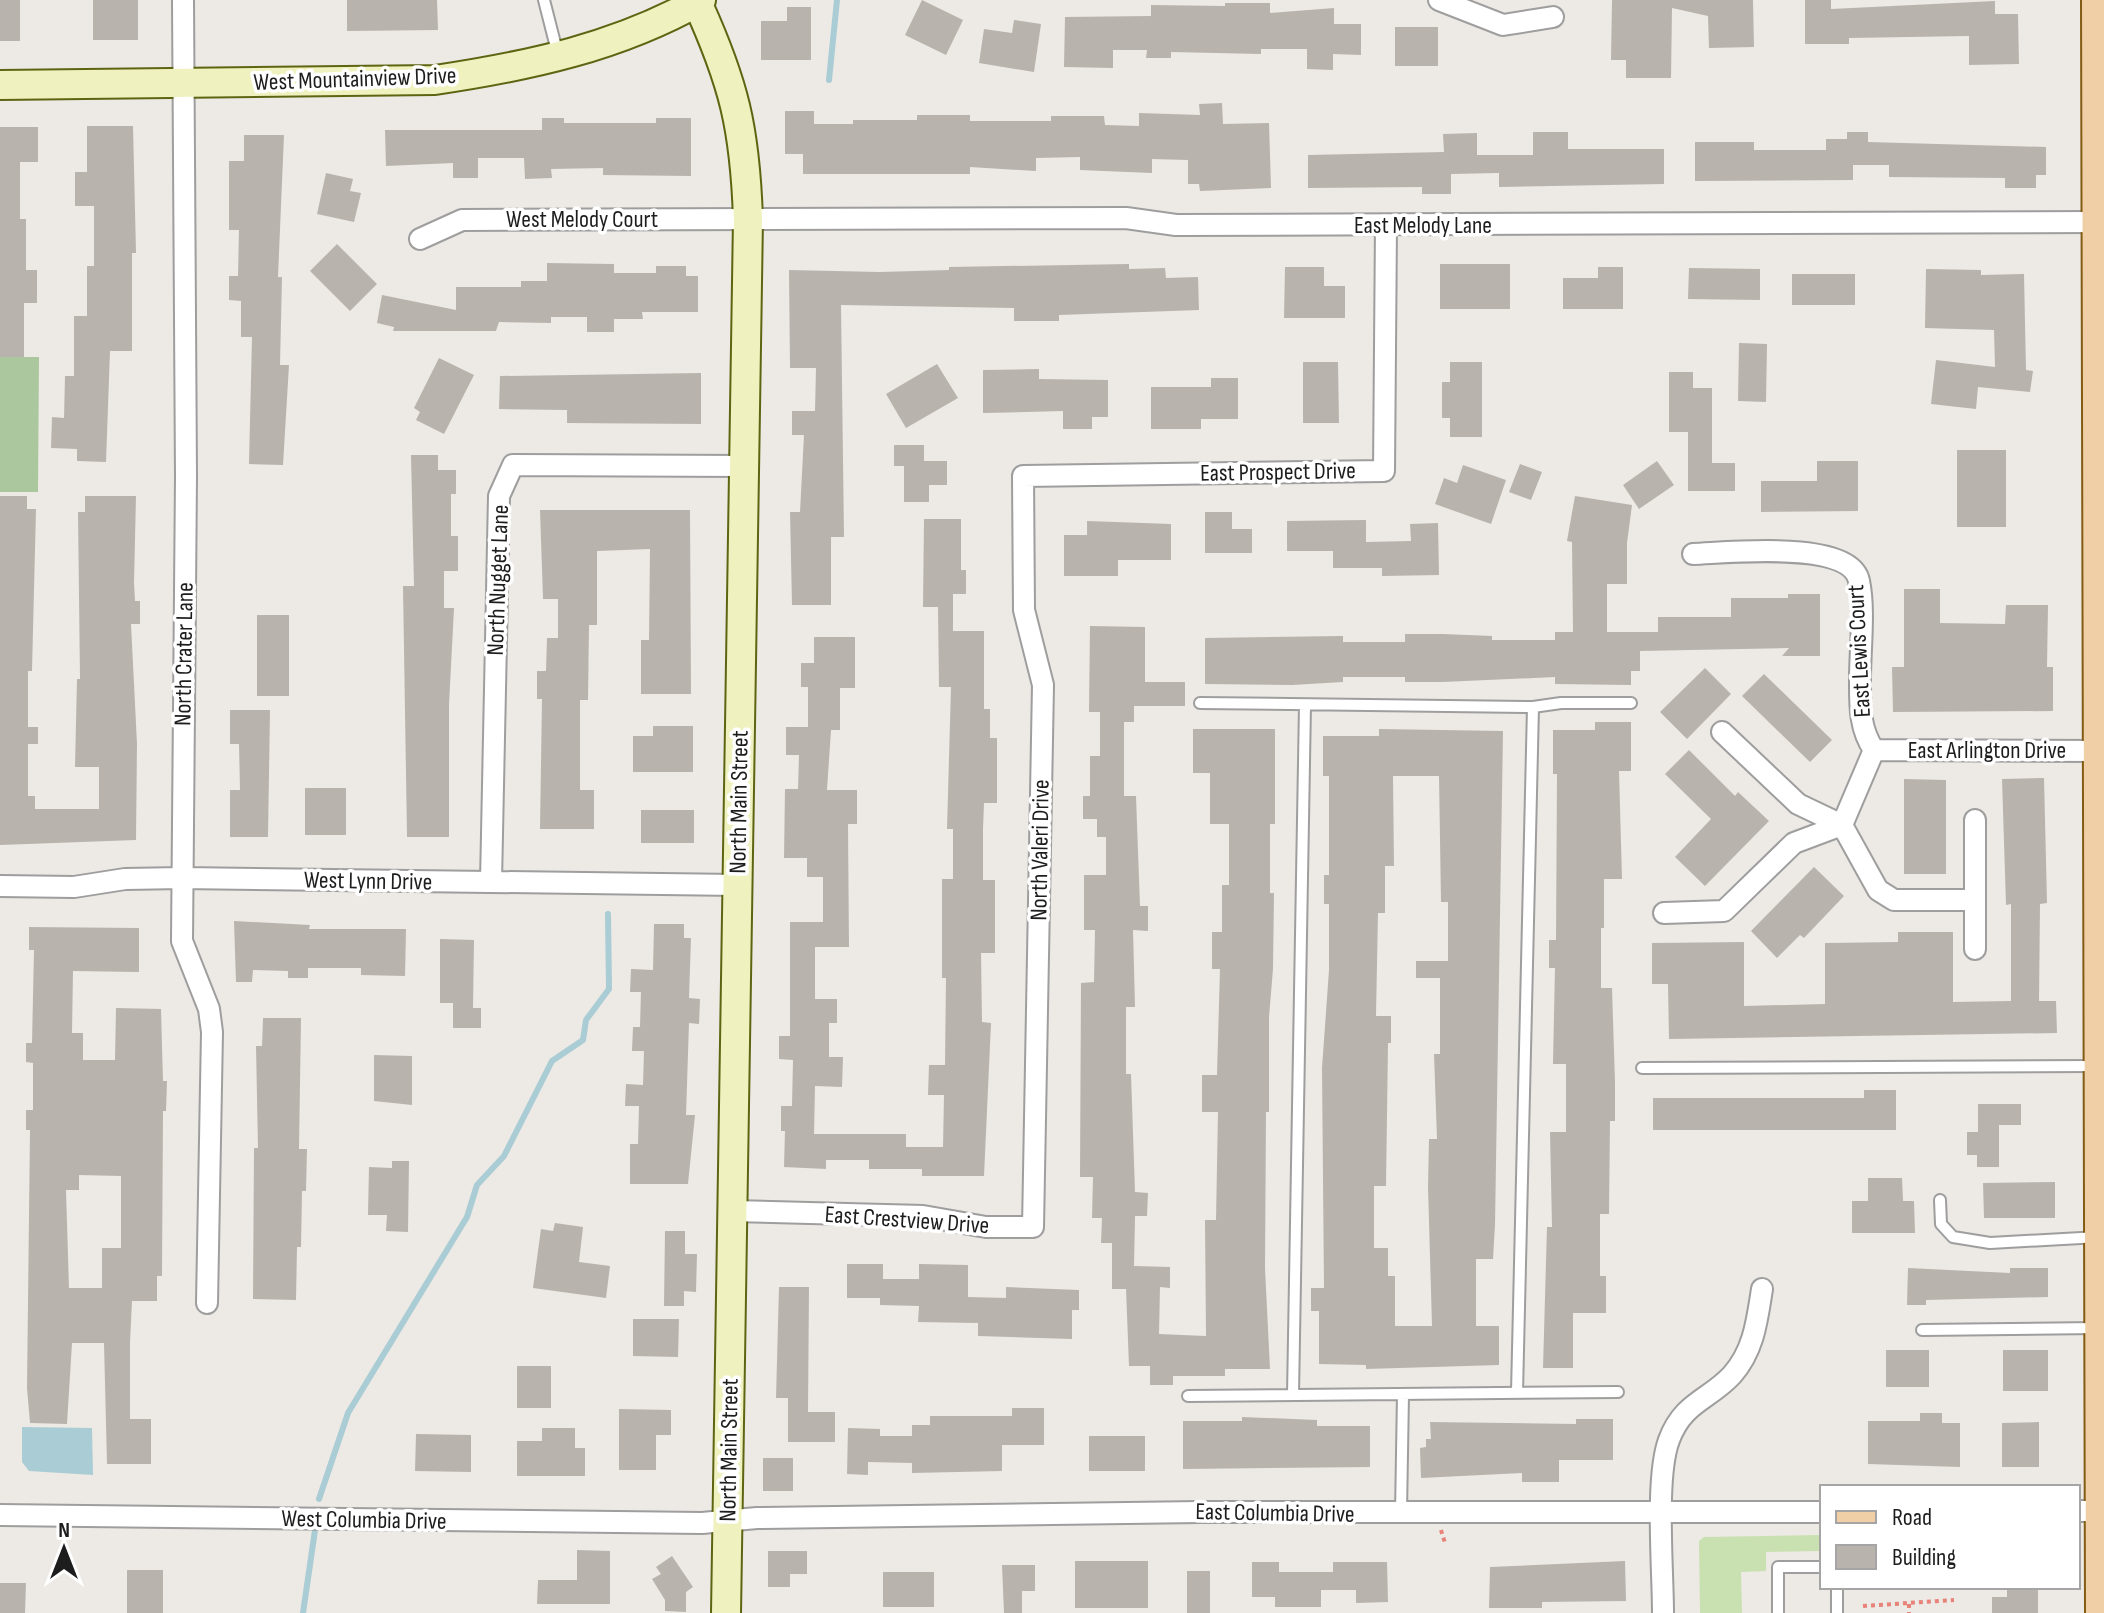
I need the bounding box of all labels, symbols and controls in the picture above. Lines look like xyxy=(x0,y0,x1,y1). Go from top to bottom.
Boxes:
street label: West Mountainview Drive xyxy=(253,61,457,97)
street label: West Melody Court xyxy=(506,205,658,234)
street label: East Melody Lane xyxy=(1354,211,1492,240)
street label: East Prospect Drive xyxy=(1200,456,1356,488)
street label: North Nugget Lane xyxy=(481,504,515,656)
street label: North Crater Lane xyxy=(168,582,200,726)
street label: East Lewis Court xyxy=(1841,584,1877,718)
street label: North Main Street xyxy=(723,730,755,874)
street label: East Arlington Drive xyxy=(1908,736,2066,765)
street label: North Valeri Drive xyxy=(1024,779,1056,921)
street label: West Lynn Drive xyxy=(304,865,432,897)
street label: East Crestview Drive xyxy=(824,1200,990,1240)
street label: North Main Street xyxy=(713,1378,745,1522)
legend xyxy=(1820,1485,2080,1589)
street label: East Columbia Drive xyxy=(1195,1497,1355,1529)
text: Road xyxy=(1892,1503,1932,1532)
street label: West Columbia Drive xyxy=(281,1504,447,1536)
north arrow xyxy=(24,1509,104,1589)
text: N xyxy=(58,1517,70,1544)
text: Building xyxy=(1892,1543,1956,1572)

